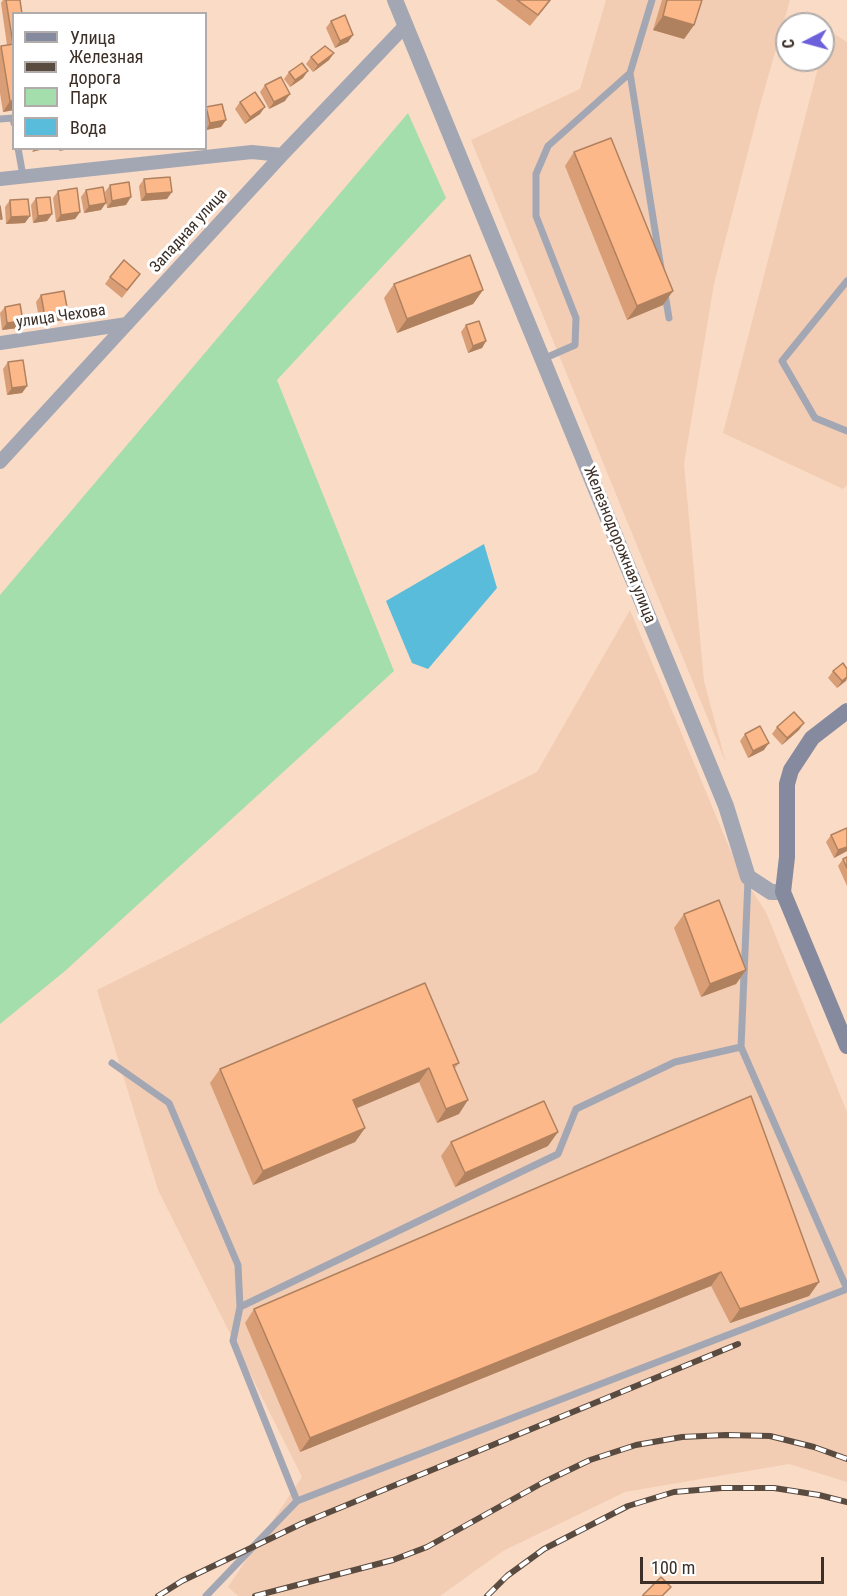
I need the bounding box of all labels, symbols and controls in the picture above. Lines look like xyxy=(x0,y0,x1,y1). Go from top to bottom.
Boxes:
legend xyxy=(12,12,207,150)
north arrow xyxy=(775,12,835,72)
text: Улица xyxy=(70,27,116,48)
text: С xyxy=(779,38,799,49)
text: Железная дорога xyxy=(69,46,144,88)
text: Парк xyxy=(70,87,107,108)
text: Вода xyxy=(70,117,107,138)
street label: Западная улица xyxy=(146,185,232,277)
street label: улица Чехова xyxy=(15,301,107,333)
street label: Железнодорожная улица xyxy=(579,464,659,626)
scale bar xyxy=(643,1545,828,1583)
text: 100 m xyxy=(651,1557,695,1578)

